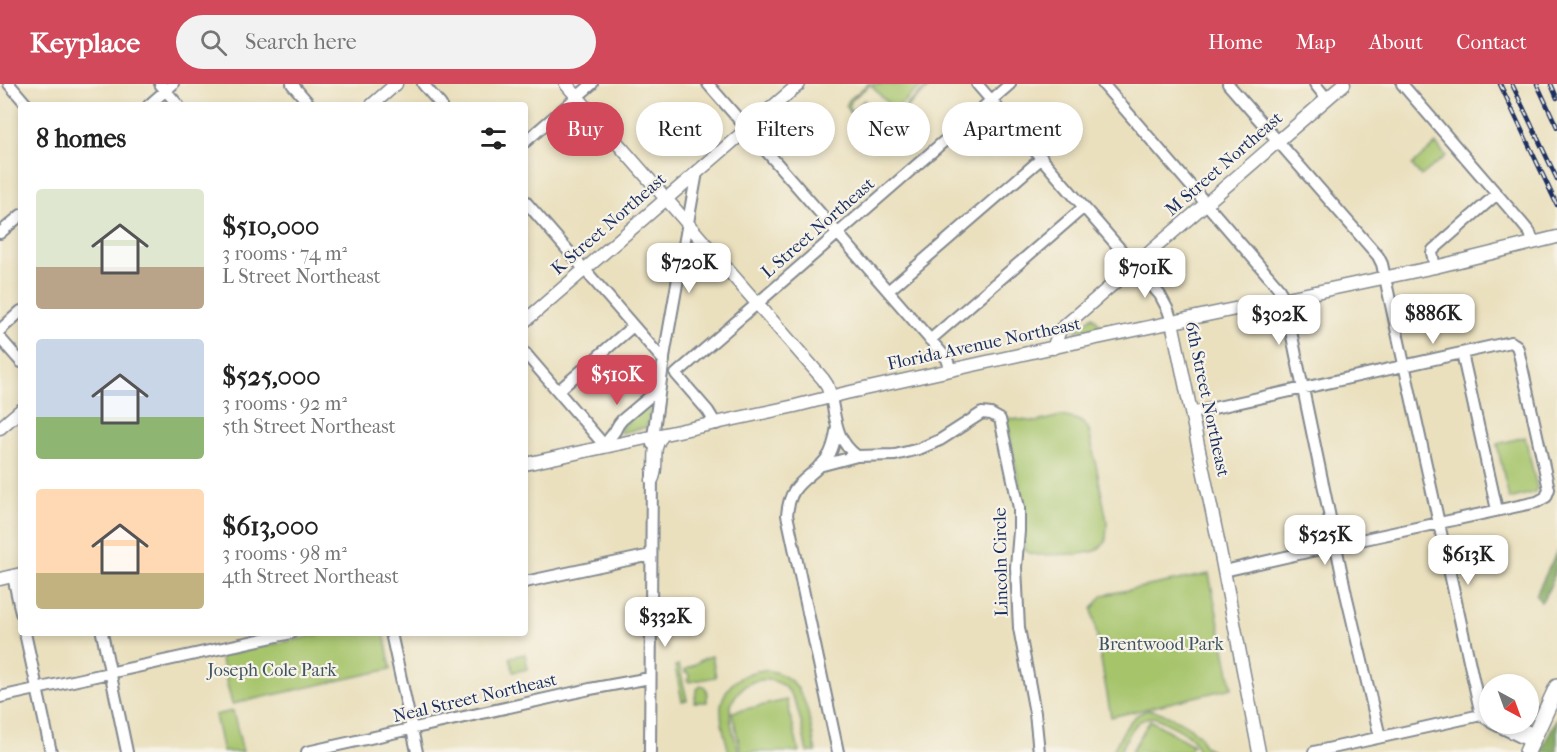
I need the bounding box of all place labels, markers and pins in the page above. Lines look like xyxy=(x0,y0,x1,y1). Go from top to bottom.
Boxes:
pin: $720K xyxy=(647,243,731,294)
pin: $701K xyxy=(1103,248,1187,299)
pin: $886K xyxy=(1391,294,1475,345)
pin: $302K xyxy=(1237,295,1321,346)
pin: $510K xyxy=(575,355,659,406)
pin: $525K xyxy=(1283,515,1367,566)
pin: $613K xyxy=(1426,535,1510,586)
pin: $332K xyxy=(623,597,707,648)

